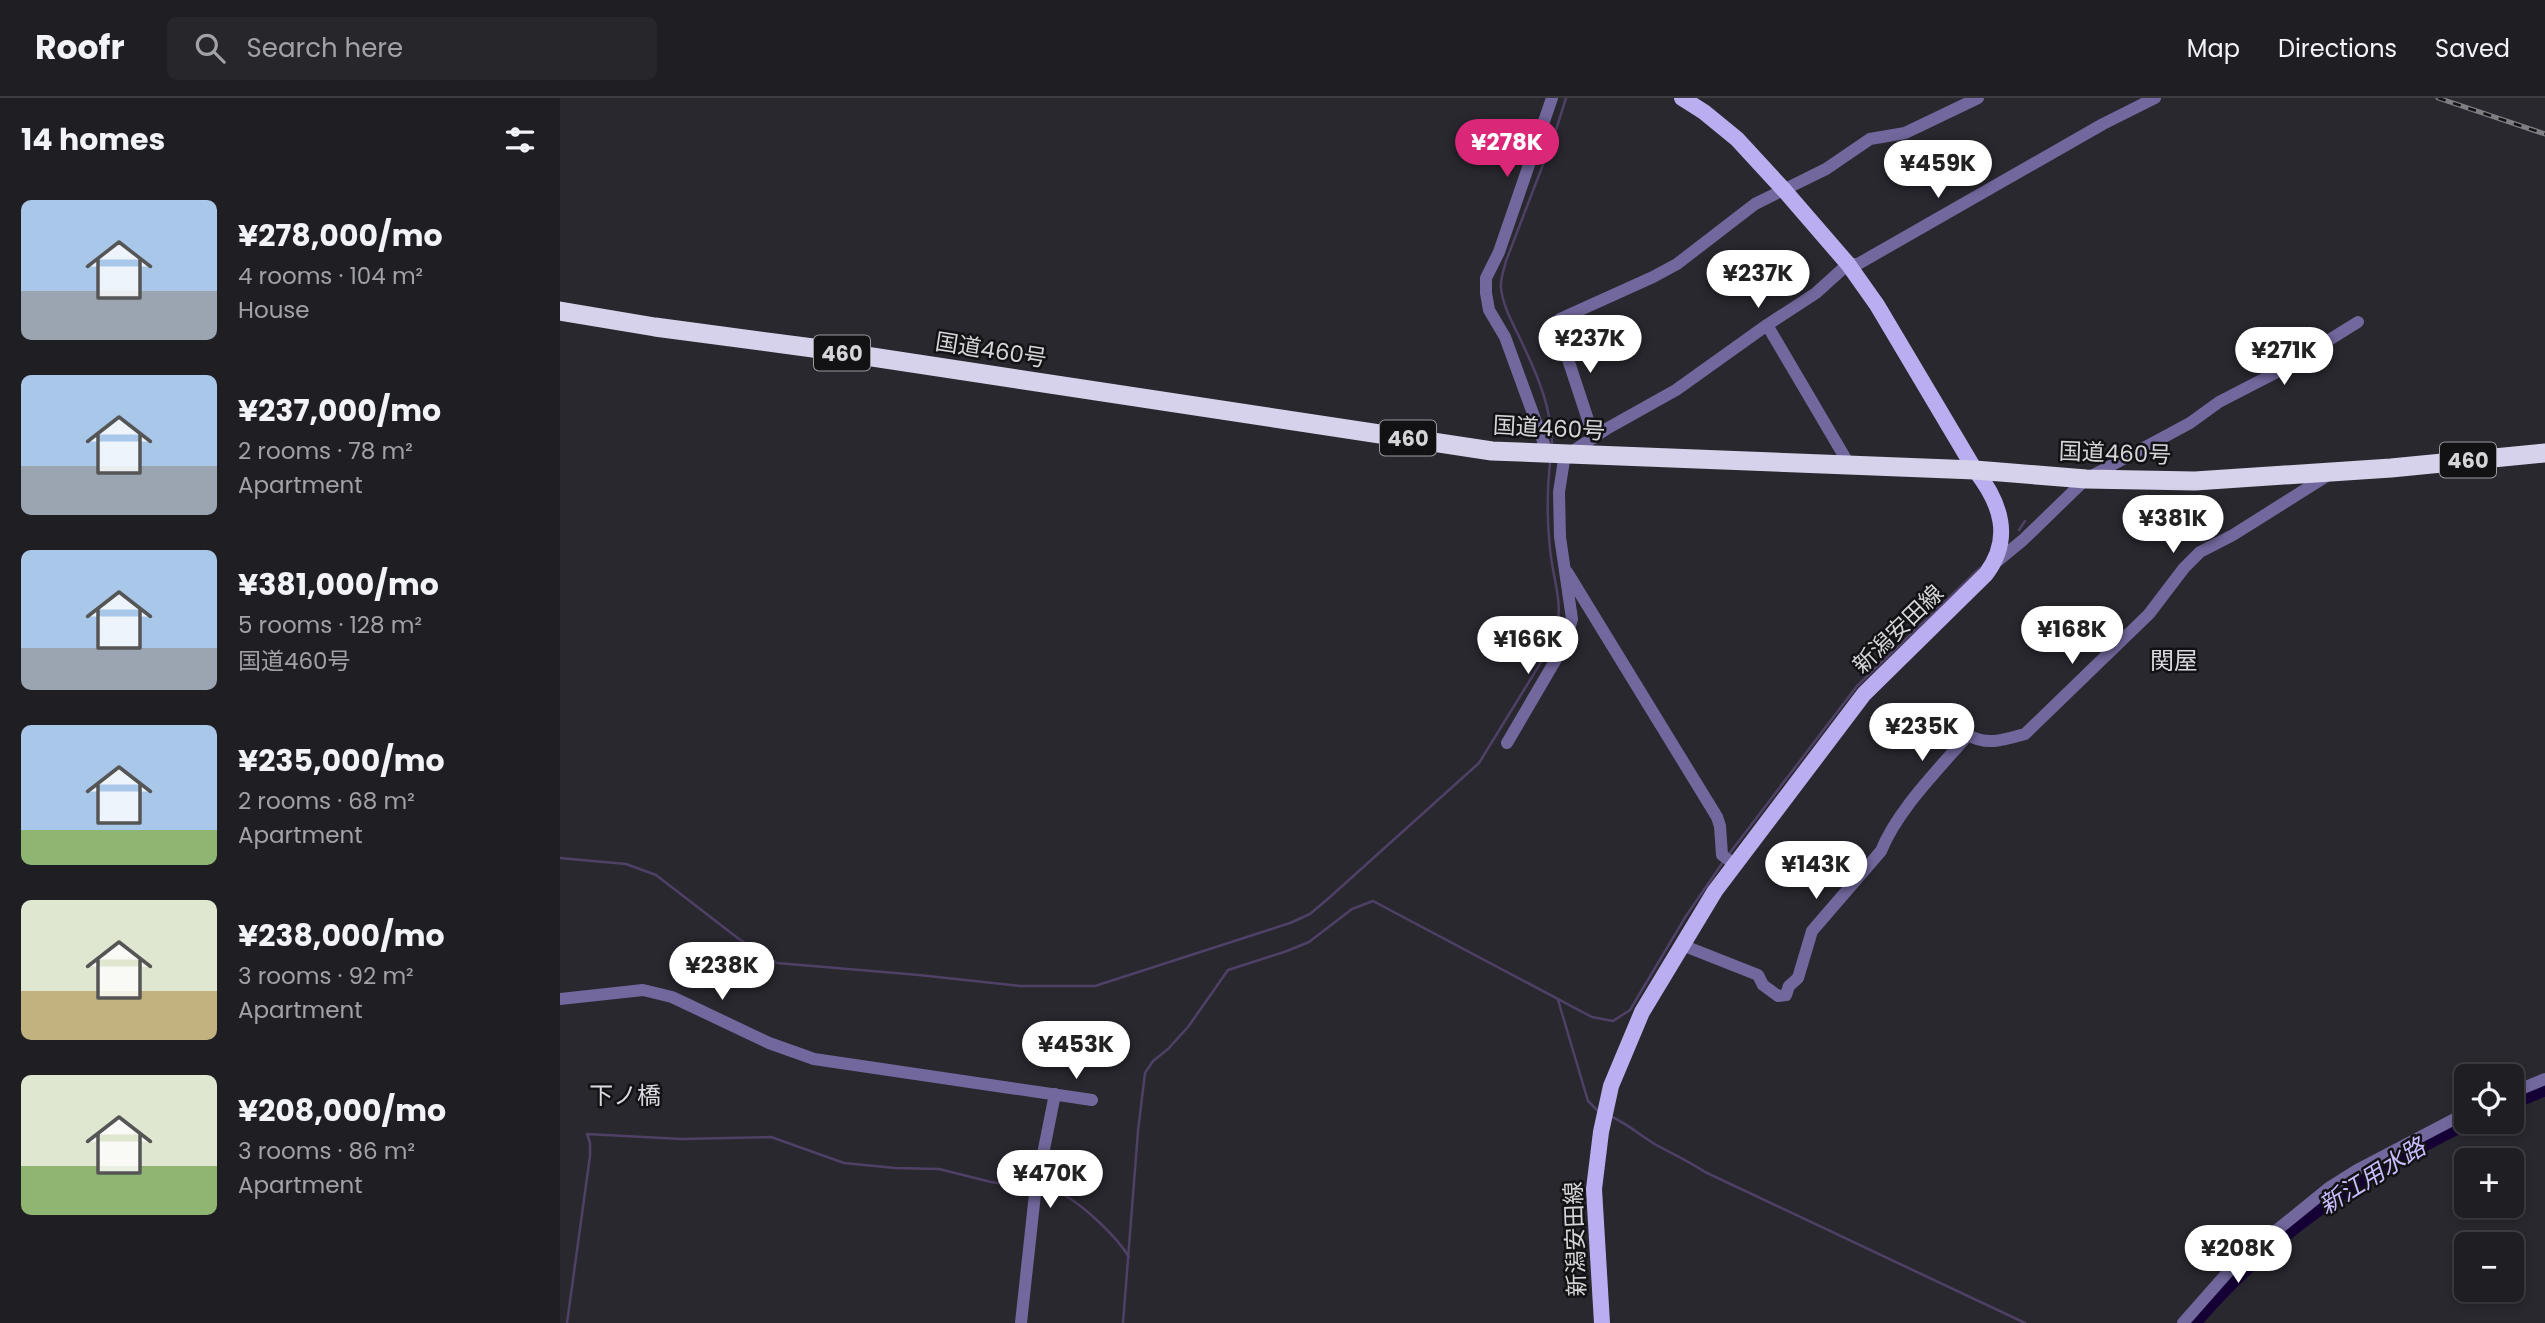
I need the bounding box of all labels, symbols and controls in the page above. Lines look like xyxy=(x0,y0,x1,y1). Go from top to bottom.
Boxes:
search box xyxy=(167,17,657,80)
text: Roofr xyxy=(35,24,125,71)
icon: search xyxy=(191,29,229,67)
text: Search here xyxy=(247,30,403,66)
text: Map xyxy=(2187,32,2240,65)
text: Directions xyxy=(2278,32,2397,65)
text: Saved xyxy=(2435,32,2510,65)
text: 14 homes xyxy=(21,118,165,161)
pin: ¥278K xyxy=(1458,120,1556,179)
icon: filters xyxy=(501,121,539,159)
text: ¥278K xyxy=(1471,126,1543,158)
pin: ¥459K xyxy=(1889,140,1987,200)
text: ¥459K xyxy=(1900,147,1976,179)
text: ¥278,000/mo xyxy=(238,214,443,257)
icon: home xyxy=(77,228,161,312)
pin: ¥237K xyxy=(1709,250,1807,310)
text: ¥237K xyxy=(1723,257,1793,289)
text: 4 rooms · 104 m² xyxy=(238,260,423,292)
text: House xyxy=(238,294,310,326)
pin: ¥237K xyxy=(1541,316,1639,375)
text: ¥237K xyxy=(1555,322,1625,354)
street label: 国道460号 xyxy=(933,325,1049,375)
pin: ¥271K xyxy=(2235,328,2333,387)
text: ¥271K xyxy=(2251,334,2317,366)
road number: 460 xyxy=(814,336,870,370)
text: ¥237,000/mo xyxy=(238,389,441,432)
icon: home xyxy=(77,403,161,487)
street label: 国道460号 xyxy=(1492,409,1606,447)
road number: 460 xyxy=(1380,420,1436,456)
text: 2 rooms · 78 m² xyxy=(238,435,413,467)
street label: 国道460号 xyxy=(2058,435,2172,471)
road number: 460 xyxy=(2440,442,2496,478)
text: Apartment xyxy=(238,469,363,501)
pin: ¥381K xyxy=(2124,496,2222,555)
text: ¥381K xyxy=(2139,502,2207,534)
text: ¥381,000/mo xyxy=(238,563,439,606)
icon: home xyxy=(77,578,161,662)
street label: 新潟安田線 xyxy=(1846,578,1950,680)
pin: ¥168K xyxy=(2023,606,2121,666)
text: 5 rooms · 128 m² xyxy=(238,609,422,641)
text: ¥168K xyxy=(2037,613,2107,645)
pin: ¥166K xyxy=(1479,616,1577,676)
text: ¥166K xyxy=(1493,623,1563,655)
district label: 関屋 xyxy=(2150,644,2198,677)
text: 国道460号 xyxy=(238,645,351,677)
pin: ¥235K xyxy=(1873,704,1971,763)
text: ¥235K xyxy=(1885,710,1959,742)
text: ¥235,000/mo xyxy=(238,739,445,782)
icon: home xyxy=(77,753,161,837)
text: 2 rooms · 68 m² xyxy=(238,785,415,817)
text: Apartment xyxy=(238,819,363,851)
pin: ¥143K xyxy=(1767,842,1865,901)
text: ¥143K xyxy=(1781,848,1851,880)
text: ¥238,000/mo xyxy=(238,914,445,957)
icon: home xyxy=(77,928,161,1012)
pin: ¥238K xyxy=(673,942,771,1002)
text: ¥238K xyxy=(685,949,759,981)
text: 3 rooms · 92 m² xyxy=(238,960,414,992)
text: Apartment xyxy=(238,994,363,1026)
pin: ¥453K xyxy=(1027,1021,1125,1081)
text: ¥453K xyxy=(1038,1028,1114,1060)
map controls xyxy=(2454,1064,2524,1302)
button: locate xyxy=(2454,1064,2524,1134)
district label: 下ノ橋 xyxy=(589,1079,661,1112)
text: ¥208,000/mo xyxy=(238,1089,446,1132)
icon: home xyxy=(77,1103,161,1187)
water label: 新江用水路 xyxy=(2312,1129,2433,1222)
text: 3 rooms · 86 m² xyxy=(238,1135,415,1167)
button: + xyxy=(2454,1148,2524,1218)
pin: ¥470K xyxy=(1001,1150,1099,1210)
text: ¥470K xyxy=(1013,1157,1087,1189)
text: Apartment xyxy=(238,1169,363,1201)
street label: 新潟安田線 xyxy=(1557,1181,1593,1297)
pin: ¥208K xyxy=(2189,1226,2287,1285)
text: ¥208K xyxy=(2201,1232,2275,1264)
button: − xyxy=(2454,1232,2524,1302)

